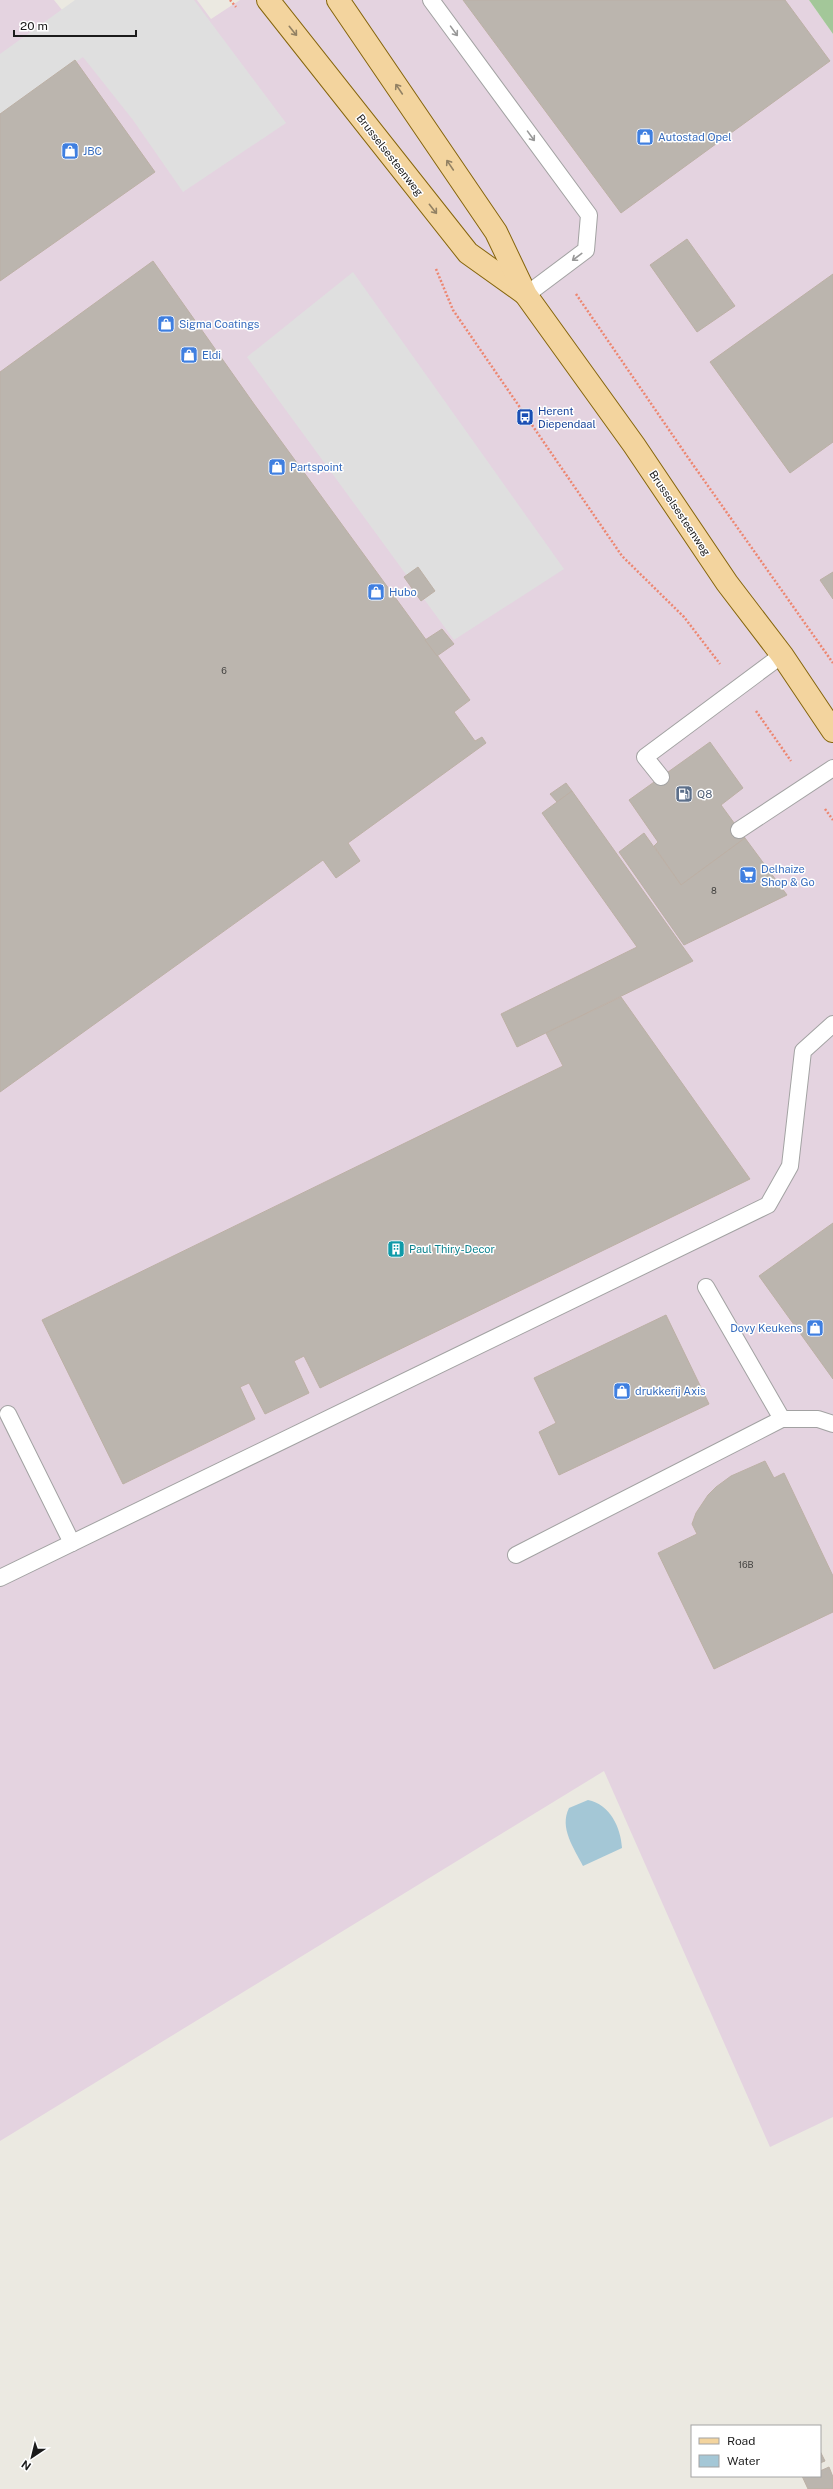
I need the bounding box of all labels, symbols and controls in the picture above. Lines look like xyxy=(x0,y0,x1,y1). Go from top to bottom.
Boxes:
scale bar xyxy=(14,12,136,38)
text: 20 m xyxy=(20,19,48,33)
one-way arrow xyxy=(288,25,297,36)
one-way arrow xyxy=(450,26,459,37)
one-way arrow xyxy=(395,84,403,95)
street label: Brusselsesteenweg xyxy=(354,112,426,198)
shop icon: Autostad Opel xyxy=(635,127,655,147)
one-way arrow xyxy=(527,131,535,142)
place label: Autostad Opel xyxy=(658,131,732,143)
shop icon: JBC xyxy=(60,141,80,161)
place label: JBC xyxy=(83,145,102,157)
one-way arrow xyxy=(446,160,454,171)
one-way arrow xyxy=(429,204,438,215)
one-way arrow xyxy=(572,253,583,261)
shop icon: Sigma Coatings xyxy=(156,314,176,334)
place label: Sigma Coatings xyxy=(179,318,260,330)
shop icon: Eldi xyxy=(179,345,199,365)
place label: Eldi xyxy=(202,349,221,361)
place label: Herent Diependaal xyxy=(538,405,596,430)
bus stop icon: Herent Diependaal xyxy=(515,407,535,427)
shop icon: Partspoint xyxy=(267,457,287,477)
place label: Partspoint xyxy=(290,461,343,473)
street label: Brusselsesteenweg xyxy=(647,468,713,558)
shop icon: Hubo xyxy=(366,582,386,602)
place label: Hubo xyxy=(389,586,417,598)
house number: 6 xyxy=(221,665,227,676)
fuel station icon: Q8 xyxy=(674,784,694,804)
place label: Q8 xyxy=(697,788,712,800)
place label: Delhaize Shop & Go xyxy=(761,863,815,888)
supermarket icon: Delhaize Shop & Go xyxy=(738,865,758,885)
house number: 8 xyxy=(711,885,717,896)
building icon: Paul Thiry-Decor xyxy=(386,1239,406,1259)
place label: Paul Thiry-Decor xyxy=(409,1243,495,1255)
shop icon: Dovy Keukens xyxy=(805,1318,825,1338)
place label: Dovy Keukens xyxy=(730,1322,802,1334)
shop icon: drukkerij Axis xyxy=(612,1381,632,1401)
place label: drukkerij Axis xyxy=(635,1385,706,1397)
house number: 16B xyxy=(738,1559,754,1570)
legend xyxy=(691,2425,821,2477)
text: Road xyxy=(727,2434,755,2448)
north arrow xyxy=(12,2437,52,2477)
text: Water xyxy=(727,2454,761,2468)
text: N xyxy=(19,2458,33,2473)

